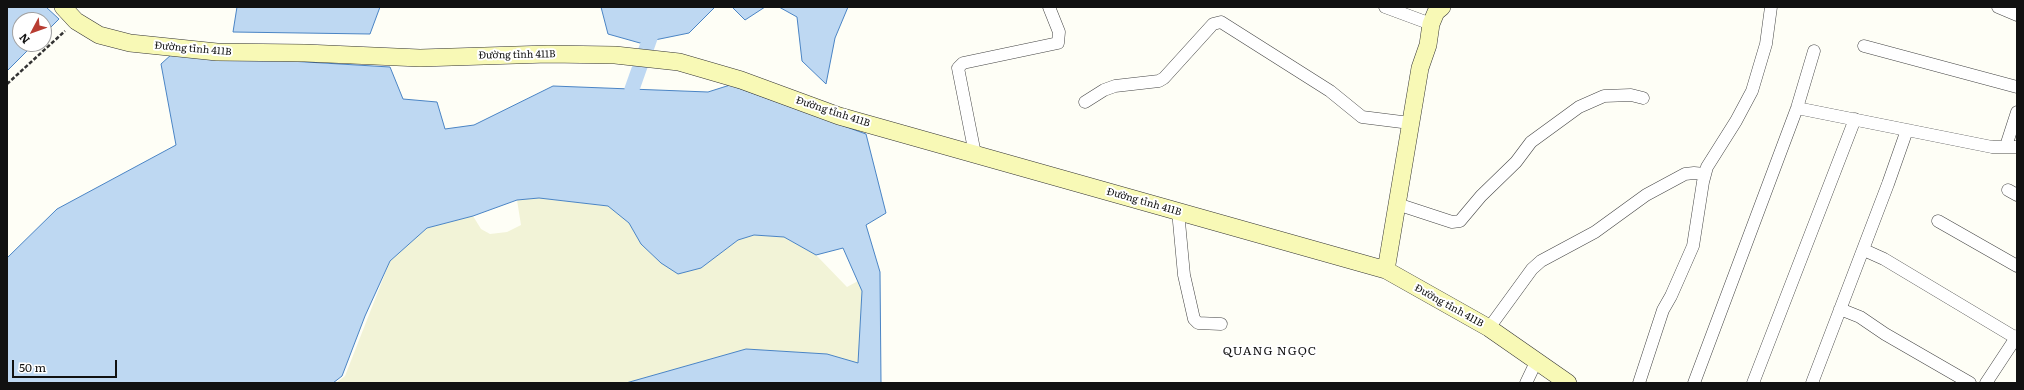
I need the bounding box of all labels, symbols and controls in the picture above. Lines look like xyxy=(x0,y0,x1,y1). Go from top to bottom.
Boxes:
north arrow xyxy=(12,12,52,52)
text: N xyxy=(15,30,33,48)
street label: Đường tỉnh 411B xyxy=(154,40,232,58)
street label: Đường tỉnh 411B xyxy=(478,48,556,62)
street label: Đường tỉnh 411B xyxy=(794,94,872,130)
street label: Đường tỉnh 411B xyxy=(1105,186,1183,218)
street label: Đường tỉnh 411B xyxy=(1412,282,1486,330)
district label: QUANG NGỌC xyxy=(1223,344,1317,358)
scale bar xyxy=(14,352,119,378)
text: 50 m xyxy=(19,358,46,376)

